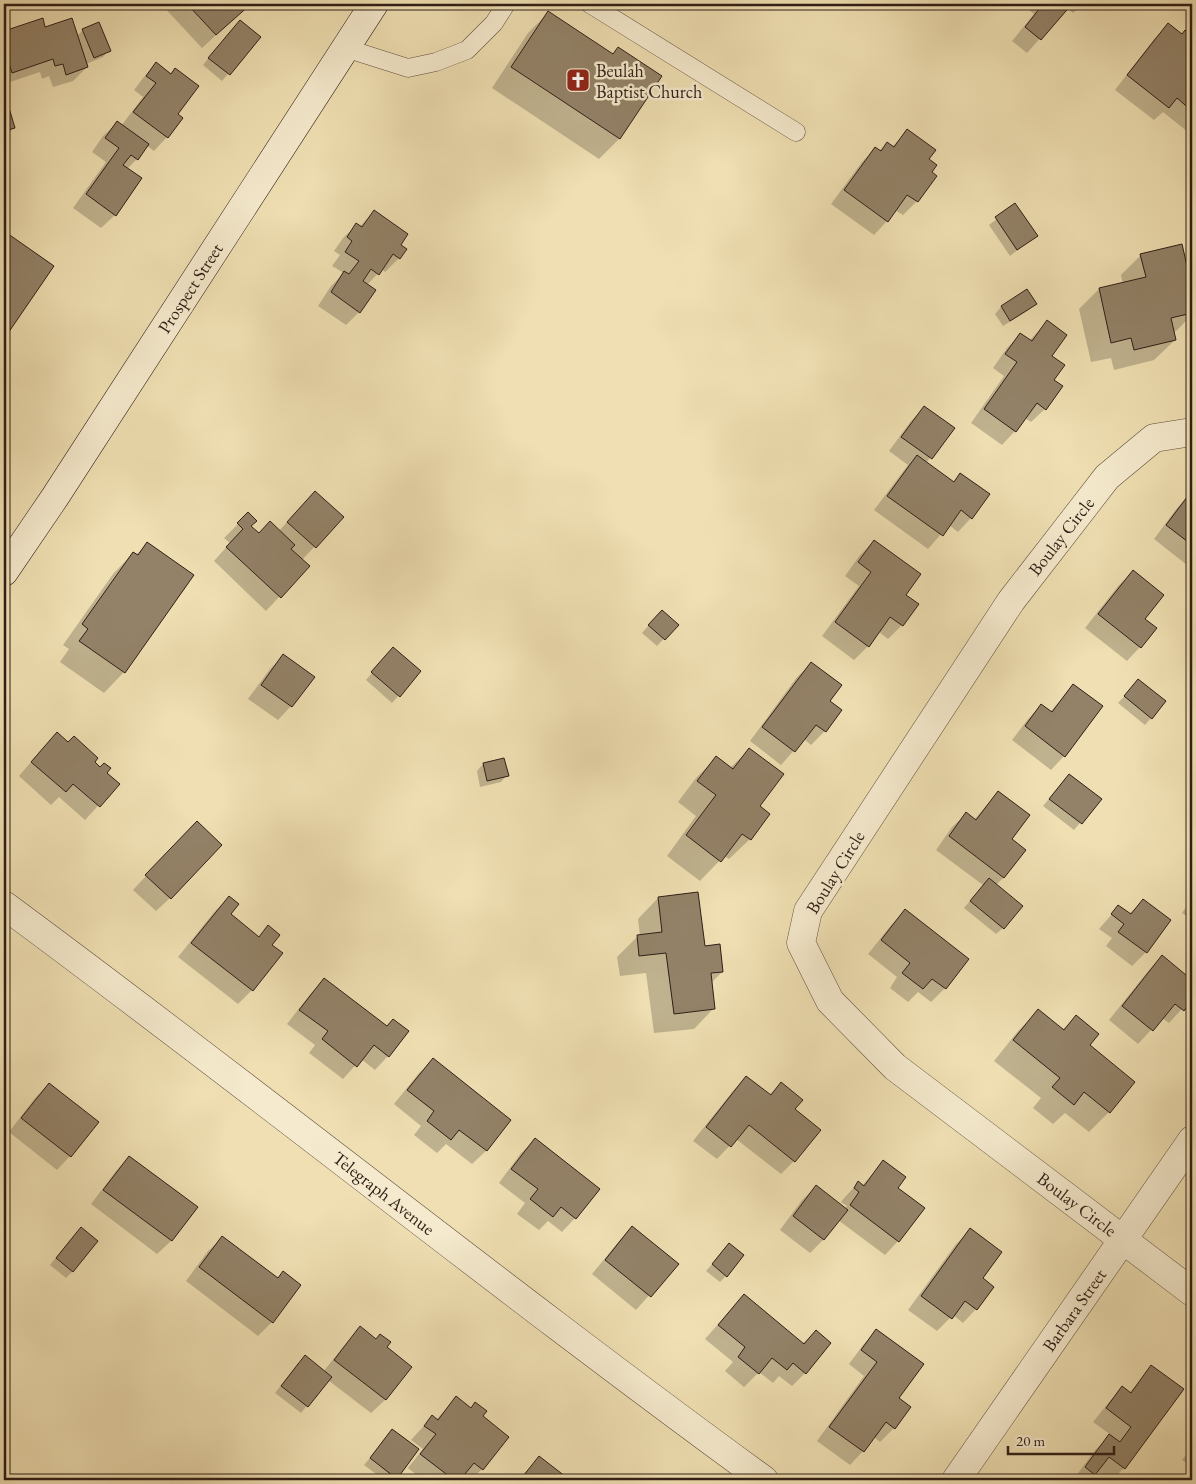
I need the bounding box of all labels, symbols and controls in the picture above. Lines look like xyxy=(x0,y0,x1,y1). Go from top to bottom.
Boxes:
place label: Beulah Baptist Church xyxy=(596,59,702,103)
church icon: Beulah Baptist Church xyxy=(565,67,591,93)
street label: Prospect Street xyxy=(152,238,228,337)
street label: Boulay Circle xyxy=(1023,492,1099,580)
street label: Boulay Circle xyxy=(800,826,870,918)
street label: Telegraph Avenue xyxy=(328,1146,440,1240)
street label: Boulay Circle xyxy=(1033,1167,1121,1241)
street label: Barbara Street xyxy=(1037,1264,1111,1356)
scale bar xyxy=(1008,1424,1115,1456)
text: 20 m xyxy=(1016,1431,1045,1450)

